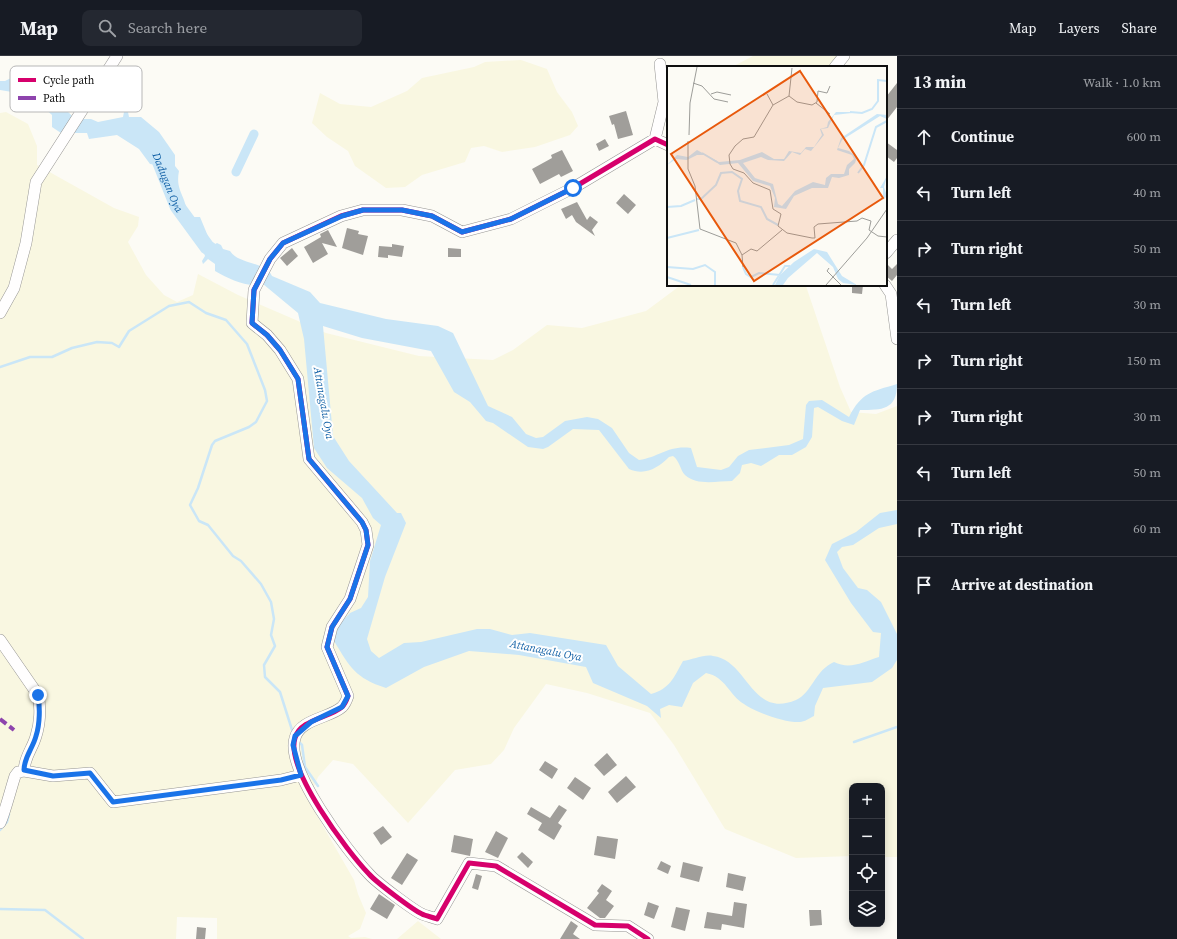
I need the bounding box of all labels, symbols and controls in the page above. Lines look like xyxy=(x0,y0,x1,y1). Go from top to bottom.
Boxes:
search box xyxy=(82,10,362,46)
text: Map xyxy=(20,15,58,41)
icon: search xyxy=(96,17,118,39)
text: Search here xyxy=(128,17,207,38)
text: Map xyxy=(1009,18,1036,38)
text: Layers xyxy=(1058,18,1100,38)
text: Share xyxy=(1122,18,1157,38)
legend xyxy=(10,66,142,112)
inset map xyxy=(667,66,887,286)
text: 13 min xyxy=(913,70,966,94)
text: Cycle path xyxy=(43,73,95,88)
text: Walk · 1.0 km xyxy=(1083,74,1161,91)
text: Path xyxy=(43,91,66,106)
icon: ahead xyxy=(913,126,935,148)
text: Continue xyxy=(951,126,1014,147)
text: 600 m xyxy=(1127,128,1161,145)
water label: Dadugan Oya xyxy=(148,149,187,216)
route start xyxy=(564,179,582,197)
icon: left xyxy=(913,182,935,204)
text: Turn left xyxy=(951,182,1011,203)
text: 40 m xyxy=(1133,184,1161,201)
icon: right xyxy=(913,238,935,260)
text: Turn right xyxy=(951,238,1023,259)
text: 50 m xyxy=(1133,240,1161,257)
icon: left xyxy=(913,294,935,316)
text: Turn left xyxy=(951,294,1011,315)
text: 30 m xyxy=(1133,296,1161,313)
icon: right xyxy=(913,350,935,372)
text: Turn right xyxy=(951,350,1023,371)
text: 150 m xyxy=(1127,352,1161,369)
water label: Attanagalu Oya xyxy=(310,365,337,440)
icon: right xyxy=(913,406,935,428)
text: Turn right xyxy=(951,406,1023,427)
text: 30 m xyxy=(1133,408,1161,425)
icon: left xyxy=(913,462,935,484)
text: Turn left xyxy=(951,462,1011,483)
text: 50 m xyxy=(1133,464,1161,481)
icon: right xyxy=(913,518,935,540)
text: Turn right xyxy=(951,518,1023,539)
text: 60 m xyxy=(1133,520,1161,537)
icon: arrive xyxy=(913,574,935,596)
text: Arrive at destination xyxy=(951,574,1093,595)
water label: Attanagalu Oya xyxy=(508,636,583,665)
route end xyxy=(29,686,47,704)
map controls xyxy=(849,783,885,927)
button: + xyxy=(849,783,885,819)
button: − xyxy=(849,819,885,855)
button: locate xyxy=(849,855,885,891)
button: layers xyxy=(849,891,885,927)

